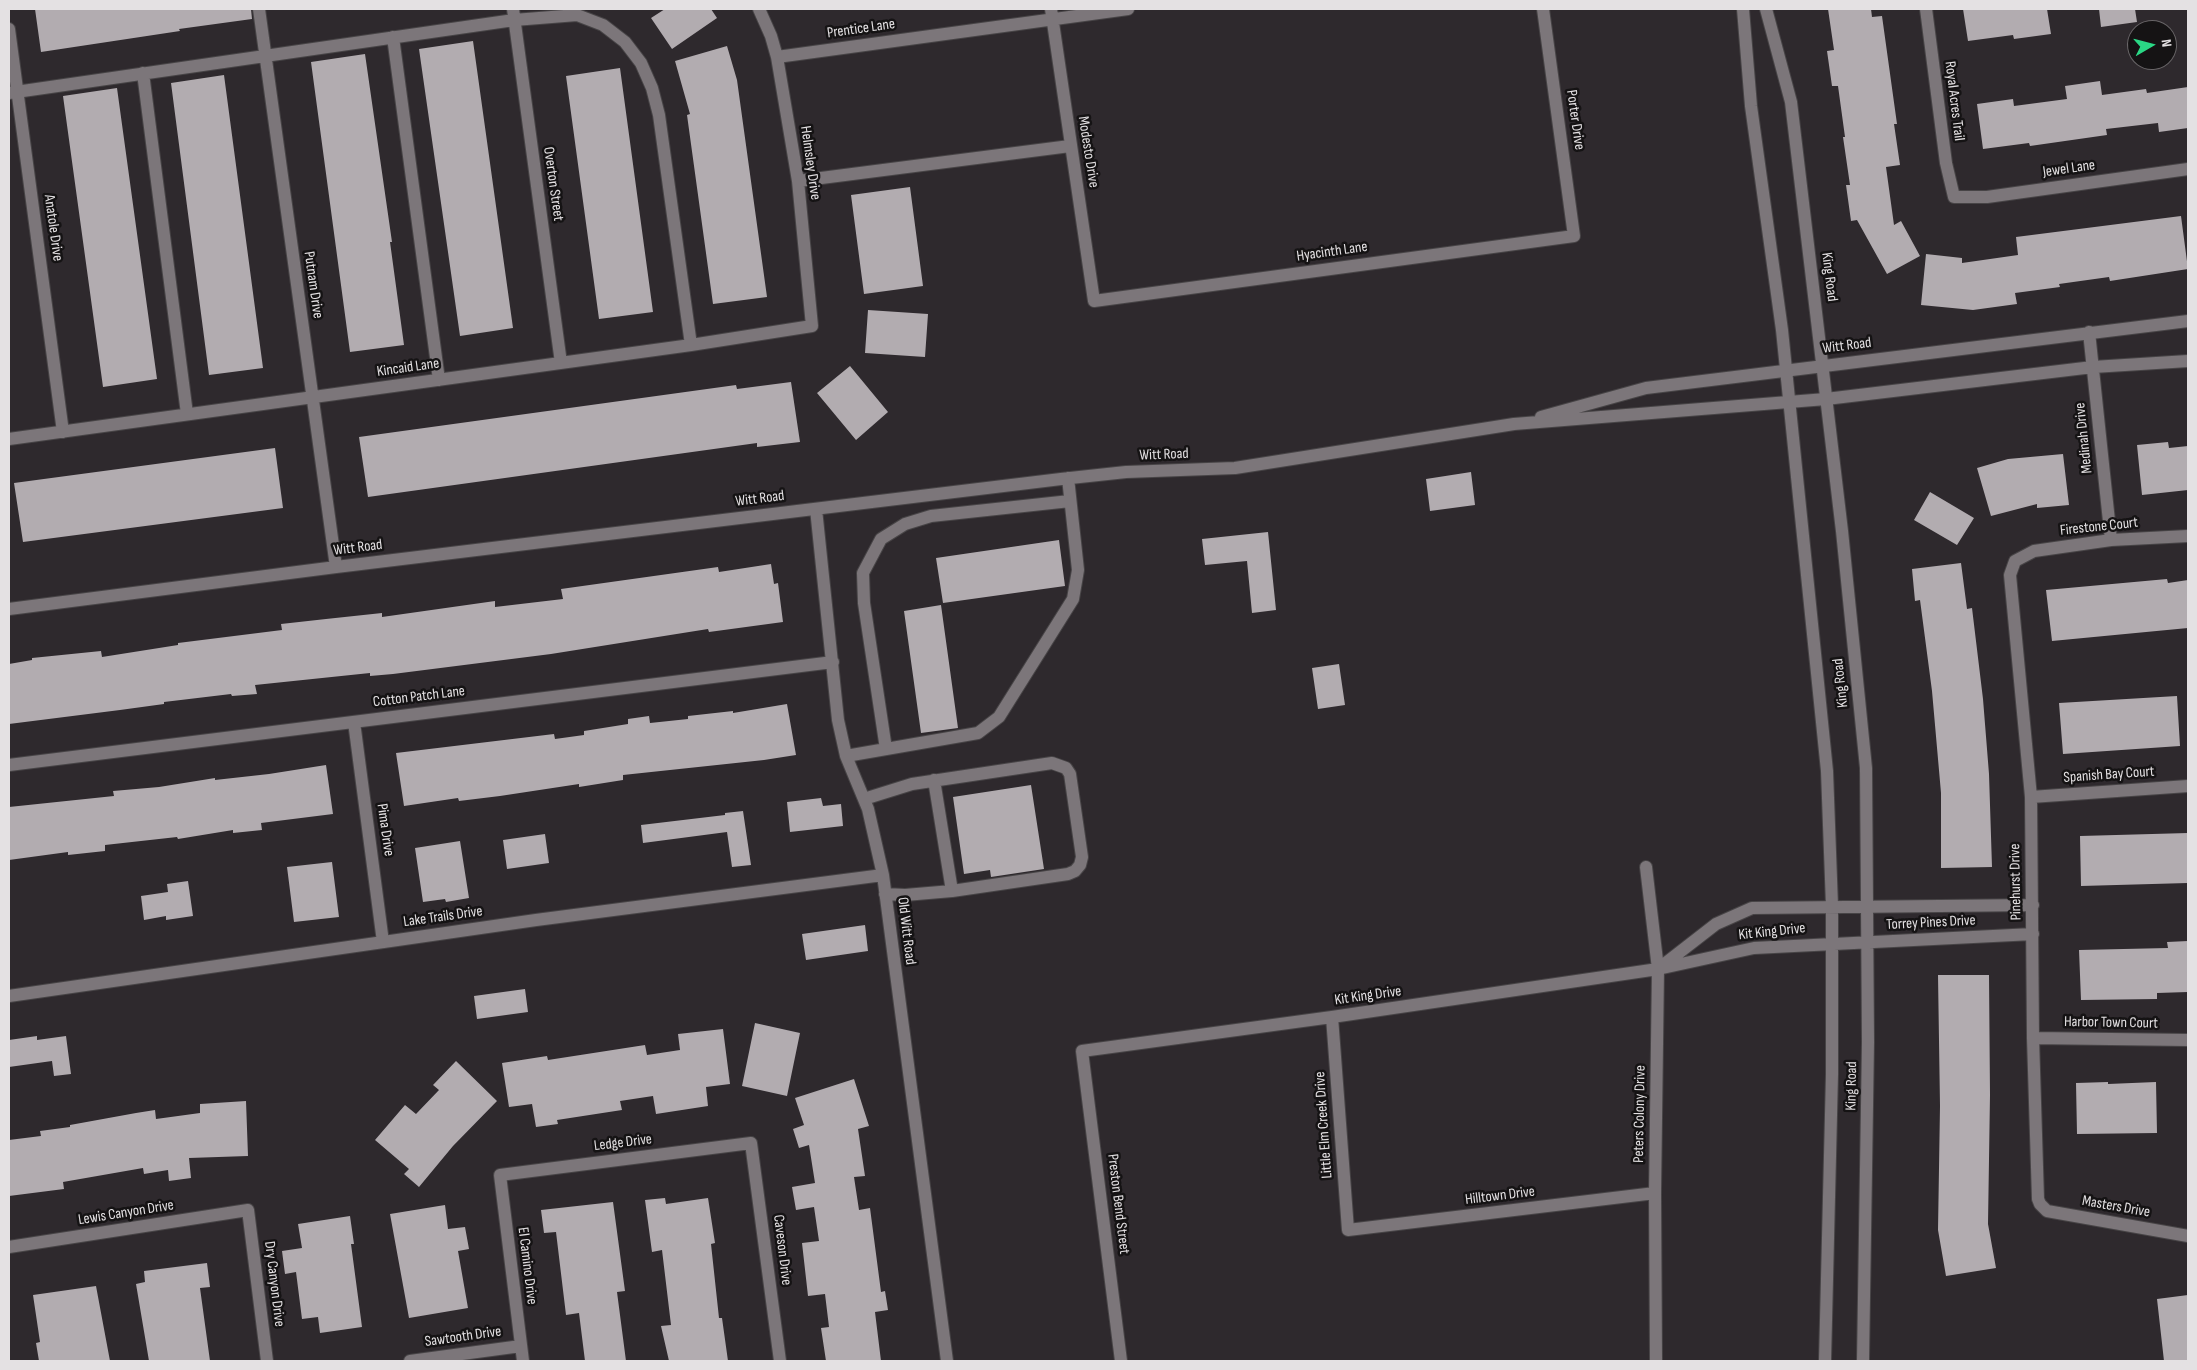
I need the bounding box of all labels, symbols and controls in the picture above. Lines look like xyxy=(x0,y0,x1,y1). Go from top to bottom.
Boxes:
street label: Prentice Lane xyxy=(826,15,896,43)
north arrow xyxy=(2127,20,2177,70)
text: N xyxy=(2157,38,2175,48)
street label: Royal Acres Trail xyxy=(1940,60,1968,142)
street label: Porter Drive xyxy=(1562,89,1588,151)
street label: Modesto Drive xyxy=(1073,115,1103,189)
street label: Helmsley Drive xyxy=(796,125,824,201)
street label: Overton Street xyxy=(539,146,567,222)
street label: Jewel Lane xyxy=(2042,156,2096,182)
street label: Anatole Drive xyxy=(39,194,67,262)
street label: Hyacinth Lane xyxy=(1295,238,1369,266)
street label: Putnam Drive xyxy=(299,250,327,320)
street label: King Road xyxy=(1817,251,1841,303)
street label: Witt Road xyxy=(1822,334,1872,358)
street label: Kincaid Lane xyxy=(376,355,440,381)
street label: Medinah Drive xyxy=(2071,402,2097,474)
street label: Witt Road xyxy=(1139,445,1189,465)
street label: Witt Road xyxy=(735,487,785,511)
street label: Firestone Court xyxy=(2059,514,2139,540)
street label: Witt Road xyxy=(333,536,383,560)
street label: King Road xyxy=(1829,657,1853,709)
street label: Cotton Patch Lane xyxy=(372,682,466,712)
street label: Spanish Bay Court xyxy=(2063,763,2155,787)
street label: Pima Drive xyxy=(372,802,398,858)
street label: Pinehurst Drive xyxy=(2006,843,2026,921)
street label: Old Witt Road xyxy=(893,896,919,966)
street label: Lake Trails Drive xyxy=(402,903,484,931)
street label: Torrey Pines Drive xyxy=(1886,912,1976,934)
street label: Kit King Drive xyxy=(1738,920,1806,944)
street label: Kit King Drive xyxy=(1333,982,1403,1010)
street label: Harbor Town Court xyxy=(2064,1013,2158,1033)
street label: King Road xyxy=(1843,1061,1861,1111)
street label: Peters Colony Drive xyxy=(1630,1065,1650,1163)
street label: Little Elm Creek Drive xyxy=(1311,1071,1337,1179)
street label: Ledge Drive xyxy=(593,1131,653,1155)
street label: Preston Bend Street xyxy=(1103,1153,1133,1255)
street label: Hilltown Drive xyxy=(1464,1183,1536,1209)
street label: Masters Drive xyxy=(2081,1192,2151,1222)
street label: Lewis Canyon Drive xyxy=(77,1197,175,1229)
street label: Caveson Drive xyxy=(769,1214,795,1286)
street label: El Camino Drive xyxy=(513,1226,541,1306)
street label: Dry Canyon Drive xyxy=(260,1240,288,1328)
street label: Sawtooth Drive xyxy=(424,1323,502,1351)

